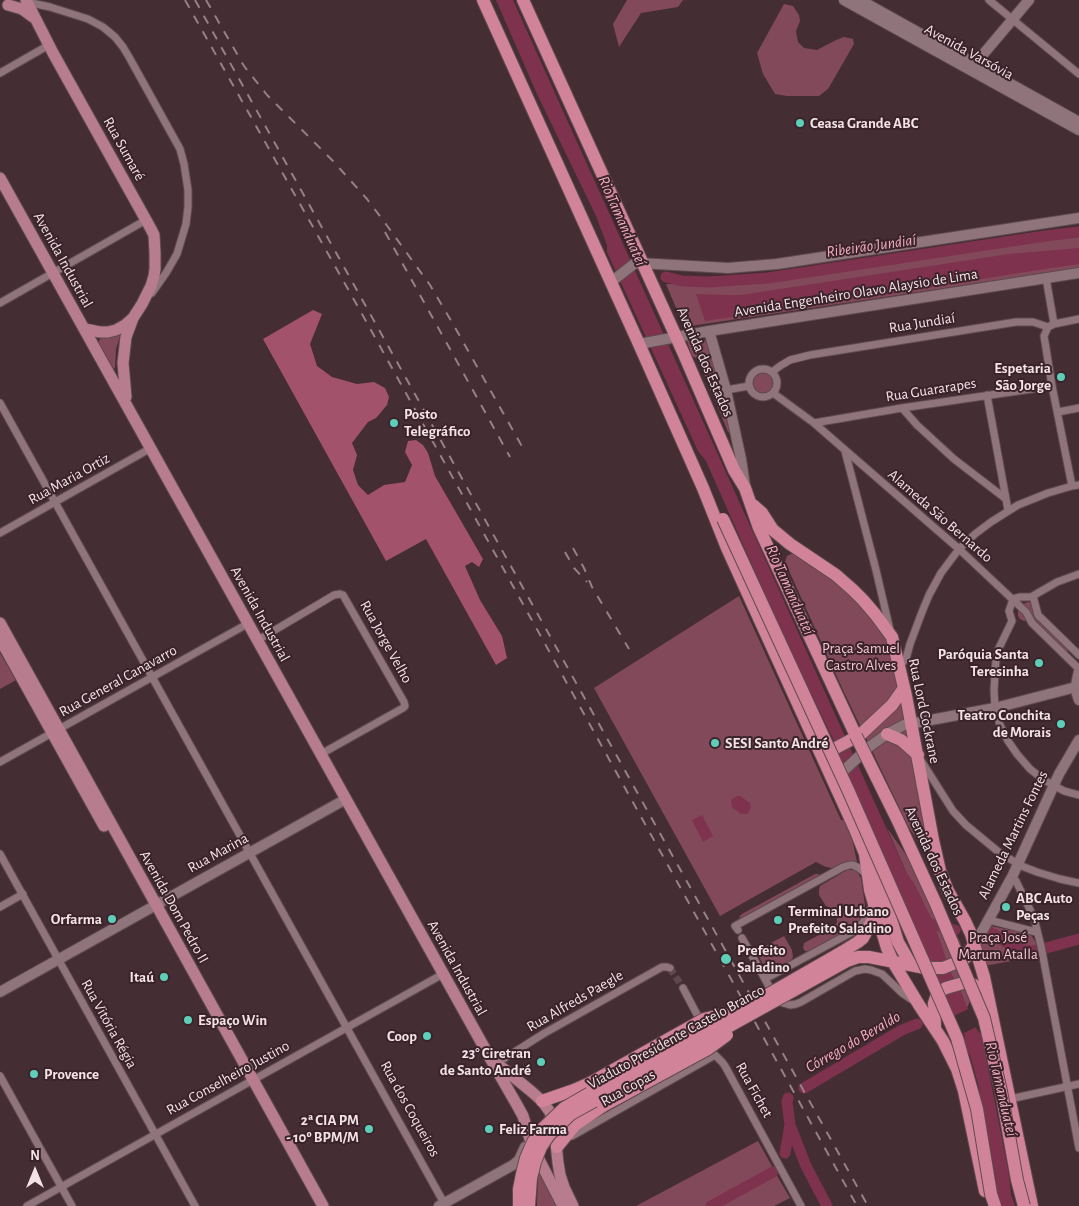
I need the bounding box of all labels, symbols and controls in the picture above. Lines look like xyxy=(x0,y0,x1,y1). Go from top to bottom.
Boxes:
street label: Avenida Varsóvia xyxy=(921,20,1017,84)
street label: Rua Sumaré xyxy=(99,114,149,184)
place label: Ceasa Grande ABC xyxy=(810,114,919,132)
marker: Ceasa Grande ABC xyxy=(794,117,806,129)
water label: Rio Tamanduateí xyxy=(594,173,650,269)
street label: Avenida Industrial xyxy=(29,209,97,311)
water label: Ribeirão Jundiaí xyxy=(825,230,917,262)
street label: Avenida Engenheiro Olavo Alaysio de Lima xyxy=(733,265,979,321)
street label: Avenida dos Estados xyxy=(673,304,737,420)
street label: Rua Jundiaí xyxy=(888,309,956,337)
place label: Espetaria São Jorge xyxy=(994,359,1051,394)
marker: Espetaria São Jorge xyxy=(1055,371,1067,383)
street label: Rua Guararapes xyxy=(884,374,978,406)
place label: Posto Telegráfico xyxy=(404,405,470,440)
marker: Posto Telegráfico xyxy=(388,417,400,429)
street label: Rua Maria Ortiz xyxy=(25,449,113,509)
street label: Alameda São Bernardo xyxy=(884,466,996,566)
water label: Rio Tamanduateí xyxy=(762,542,818,638)
street label: Avenida Industrial xyxy=(226,563,294,665)
street label: Rua Jorge Velho xyxy=(356,598,416,686)
park label: Praça Samuel Castro Alves xyxy=(822,639,900,674)
street label: Rua General Canavarro xyxy=(56,641,180,721)
place label: Paróquia Santa Teresinha xyxy=(938,645,1029,680)
street label: Rua Lord Cockrane xyxy=(904,657,944,765)
marker: Paróquia Santa Teresinha xyxy=(1033,657,1045,669)
place label: Teatro Conchita de Morais xyxy=(957,706,1051,741)
marker: Teatro Conchita de Morais xyxy=(1055,718,1067,730)
place label: SESI Santo André xyxy=(725,734,828,752)
marker: SESI Santo André xyxy=(709,737,721,749)
street label: Alameda Martins Fontes xyxy=(974,768,1052,902)
street label: Avenida dos Estados xyxy=(901,804,967,918)
street label: Rua Marina xyxy=(184,829,252,877)
street label: Avenida Dom Pedro II xyxy=(136,848,212,966)
place label: ABC Auto Peças xyxy=(1016,889,1073,924)
marker: ABC Auto Peças xyxy=(1000,901,1012,913)
place label: Terminal Urbano Prefeito Saladino xyxy=(788,902,892,937)
place label: Orfarma xyxy=(51,910,102,928)
marker: Orfarma xyxy=(106,913,118,925)
marker: Terminal Urbano Prefeito Saladino xyxy=(772,914,784,926)
street label: Avenida Industrial xyxy=(423,917,491,1019)
park label: Praça José Marum Atalla xyxy=(958,928,1038,963)
place label: Prefeito Saladino xyxy=(737,941,790,976)
marker: Prefeito Saladino xyxy=(719,952,733,966)
street label: Rua Alfreds Paegle xyxy=(523,966,627,1036)
place label: Itaú xyxy=(130,968,154,986)
marker: Itaú xyxy=(158,971,170,983)
street label: Rua Vitória Régia xyxy=(77,976,141,1072)
street label: Viaduto Presidente Castelo Branco xyxy=(584,981,768,1093)
water label: Córrego do Beraldo xyxy=(802,1007,904,1077)
place label: Espaço Win xyxy=(198,1011,267,1029)
marker: Espaço Win xyxy=(182,1014,194,1026)
place label: Coop xyxy=(387,1027,417,1045)
marker: Coop xyxy=(421,1030,433,1042)
street label: Rua Conselheiro Justino xyxy=(163,1037,293,1119)
water label: Rio Tamanduateí xyxy=(981,1040,1021,1138)
place label: 23° Ciretran de Santo André xyxy=(440,1044,531,1079)
marker: 23° Ciretran de Santo André xyxy=(535,1056,547,1068)
street label: Rua dos Coqueiros xyxy=(376,1058,444,1160)
street label: Rua Fichet xyxy=(731,1059,777,1121)
place label: Provence xyxy=(44,1065,99,1083)
street label: Rua Copas xyxy=(597,1066,659,1110)
marker: Provence xyxy=(28,1068,40,1080)
place label: 2ª CIA PM - 10º BPM/M xyxy=(286,1111,359,1146)
place label: Feliz Farma xyxy=(499,1120,567,1138)
marker: 2ª CIA PM - 10º BPM/M xyxy=(363,1123,375,1135)
marker: Feliz Farma xyxy=(483,1123,495,1135)
north arrow xyxy=(10,1146,60,1196)
text: N xyxy=(30,1149,40,1163)

